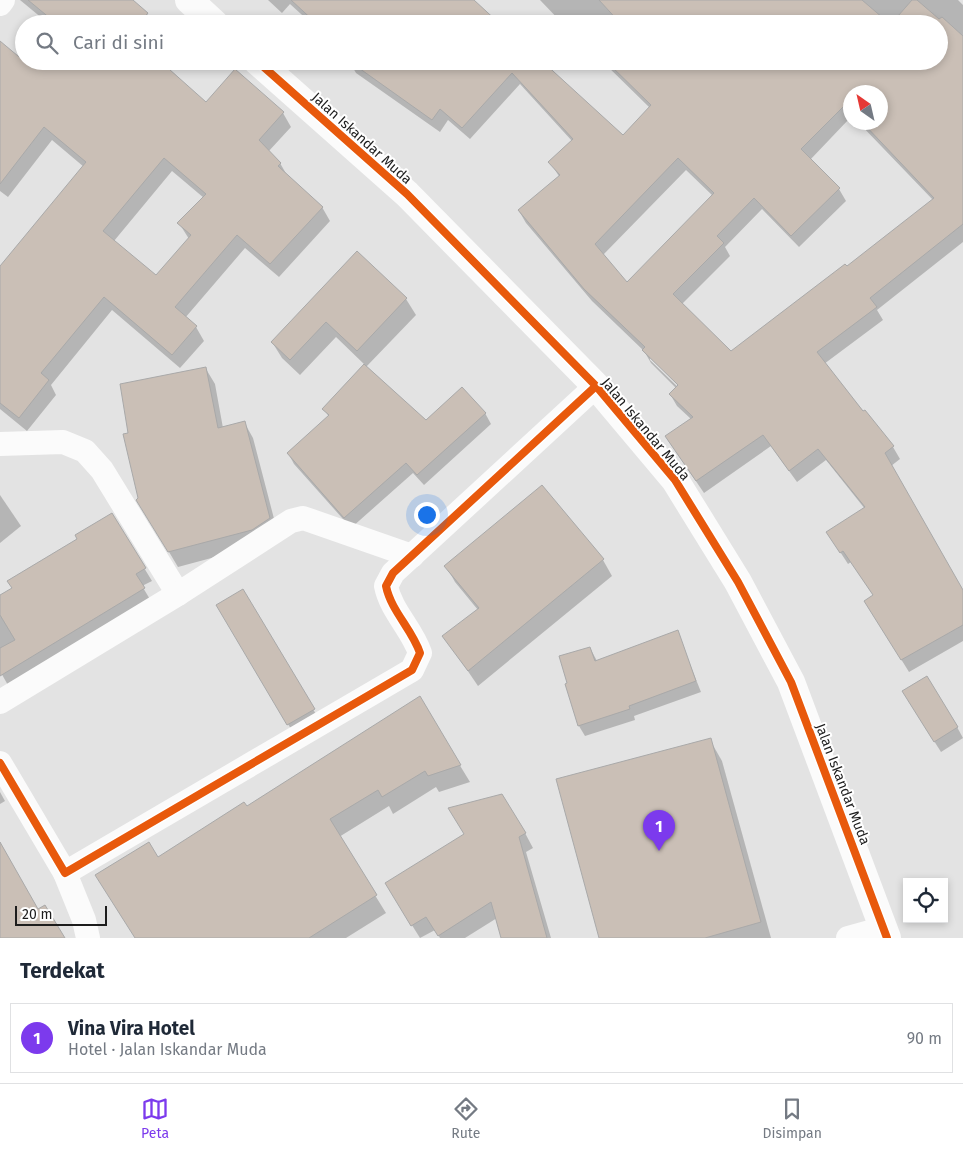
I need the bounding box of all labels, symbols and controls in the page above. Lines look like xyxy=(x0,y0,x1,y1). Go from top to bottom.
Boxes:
search box xyxy=(15,15,948,70)
icon: search xyxy=(33,29,61,57)
text: Cari di sini xyxy=(73,31,164,54)
north arrow xyxy=(843,85,888,130)
street label: Jalan Iskandar Muda xyxy=(308,89,415,188)
street label: Jalan Iskandar Muda xyxy=(598,374,694,484)
your location xyxy=(414,502,440,528)
street label: Jalan Iskandar Muda xyxy=(812,721,874,847)
pin: 1 xyxy=(643,810,675,851)
map controls xyxy=(903,878,948,923)
button: locate xyxy=(903,878,948,923)
scale bar xyxy=(15,903,108,926)
text: 20 m xyxy=(22,906,52,923)
text: Terdekat xyxy=(20,958,105,984)
text: Vina Vira Hotel xyxy=(68,1017,195,1040)
text: 1 xyxy=(33,1029,41,1048)
text: 90 m xyxy=(907,1029,942,1048)
text: Hotel · Jalan Iskandar Muda xyxy=(68,1040,267,1059)
tab: Peta xyxy=(141,1095,169,1142)
tab: Rute xyxy=(451,1095,480,1142)
tab: Disimpan xyxy=(762,1095,822,1142)

